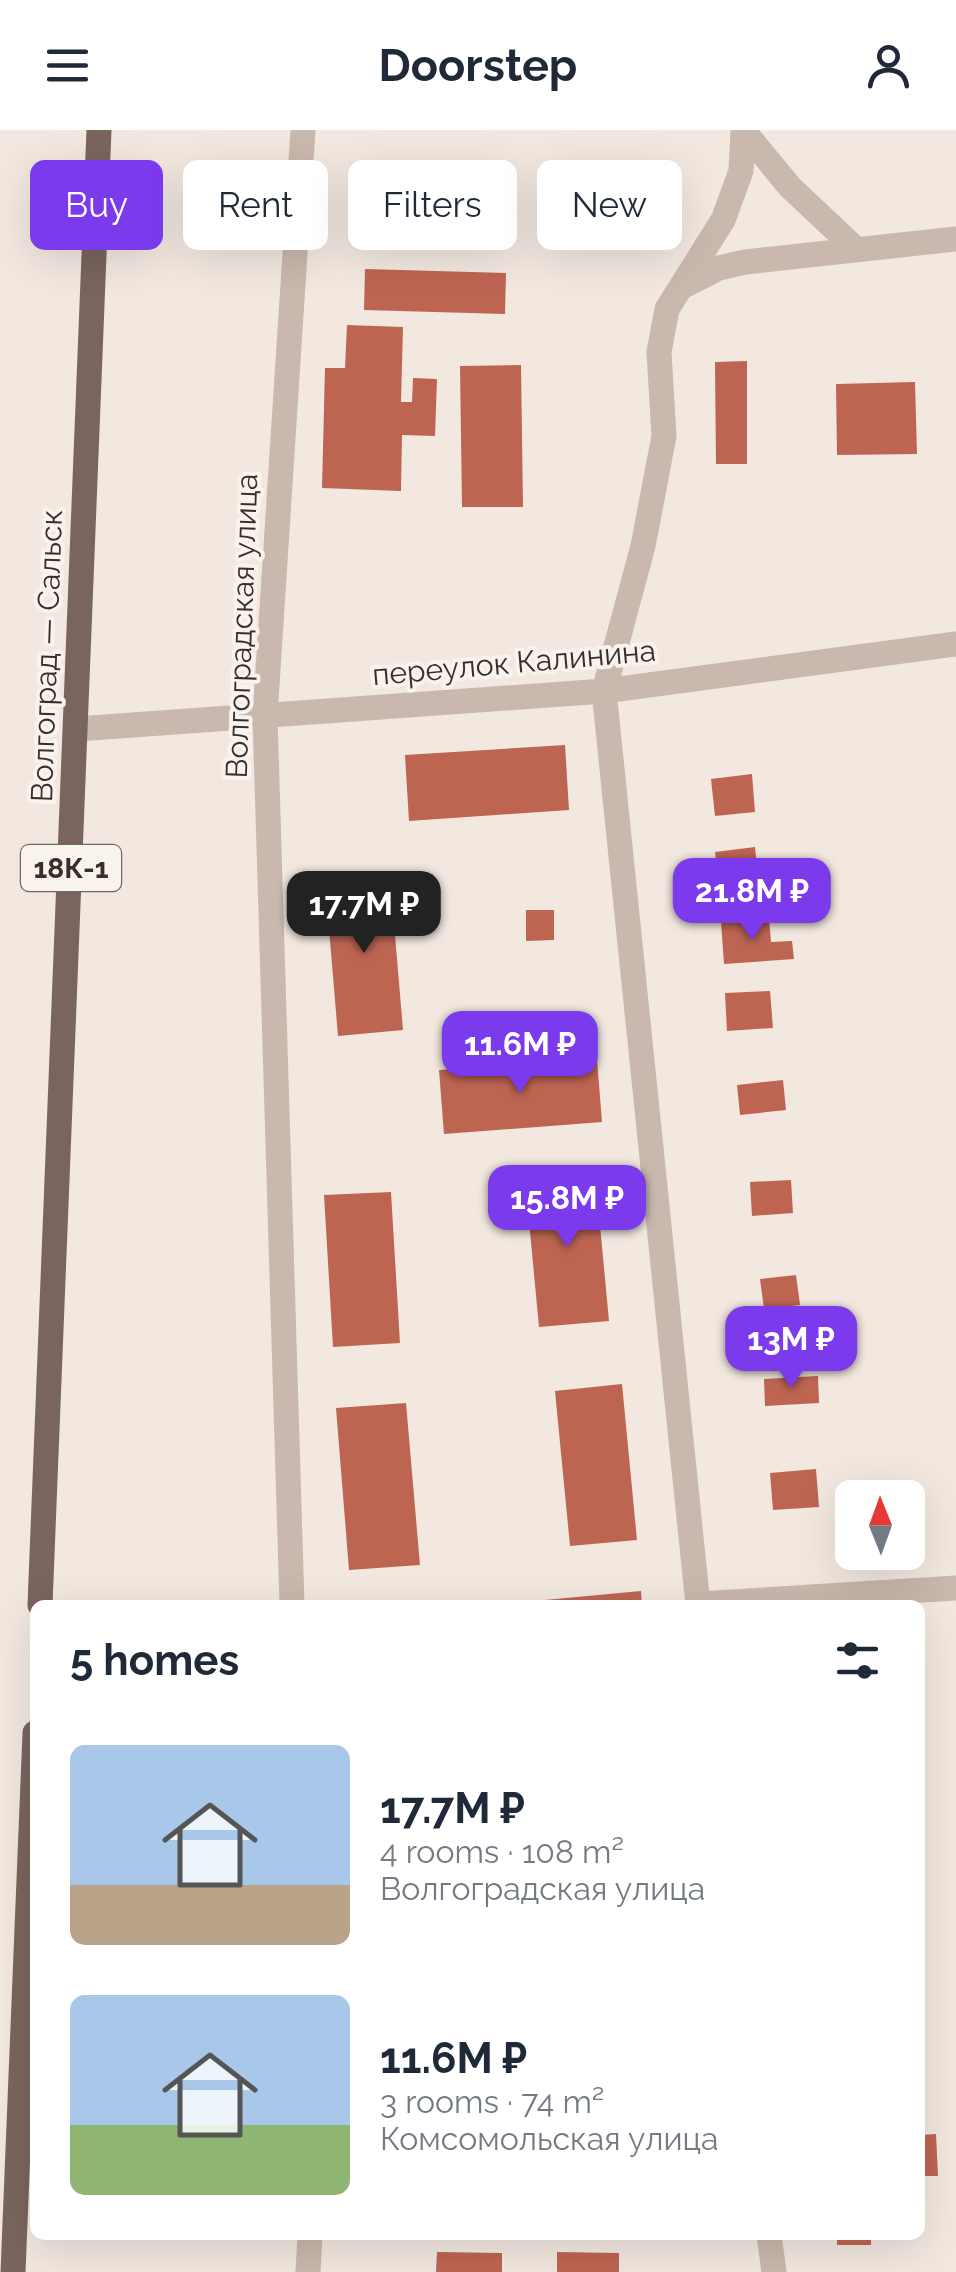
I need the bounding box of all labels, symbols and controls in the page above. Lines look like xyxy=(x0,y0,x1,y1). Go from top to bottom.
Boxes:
icon: menu xyxy=(40,38,95,93)
icon: person xyxy=(861,38,916,93)
text: Doorstep xyxy=(379,39,577,92)
chip: Buy xyxy=(30,160,163,250)
chip: Rent xyxy=(183,160,328,250)
chip: Filters xyxy=(348,160,517,250)
chip: New xyxy=(537,160,682,250)
street label: Волгоградская улица xyxy=(219,473,264,779)
street label: Волгоград — Сальск xyxy=(24,509,69,803)
street label: переулок Калинина xyxy=(371,633,657,692)
road number: 18К-1 xyxy=(21,845,121,891)
pin: 21.8M ₽ xyxy=(660,858,844,943)
pin: 17.7M ₽ xyxy=(272,871,456,956)
text: 21.8M ₽ xyxy=(695,872,809,909)
text: 17.7M ₽ xyxy=(309,885,419,922)
pin: 11.6M ₽ xyxy=(428,1011,612,1096)
text: 11.6M ₽ xyxy=(464,1025,576,1062)
pin: 15.8M ₽ xyxy=(475,1165,659,1250)
text: 15.8M ₽ xyxy=(510,1179,624,1216)
pin: 13M ₽ xyxy=(721,1306,861,1391)
text: 13M ₽ xyxy=(747,1320,835,1357)
north arrow xyxy=(835,1480,925,1570)
map controls xyxy=(835,1480,925,1570)
icon: filters xyxy=(830,1633,885,1688)
text: 5 homes xyxy=(70,1636,239,1685)
text: 17.7M ₽ xyxy=(380,1784,525,1833)
icon: home xyxy=(150,1785,270,1905)
text: 4 rooms · 108 m² xyxy=(380,1833,624,1870)
text: Волгоградская улица xyxy=(380,1870,705,1907)
text: 11.6M ₽ xyxy=(380,2034,527,2083)
icon: home xyxy=(150,2035,270,2155)
text: 3 rooms · 74 m² xyxy=(380,2083,604,2120)
text: Комсомольская улица xyxy=(380,2120,719,2157)

